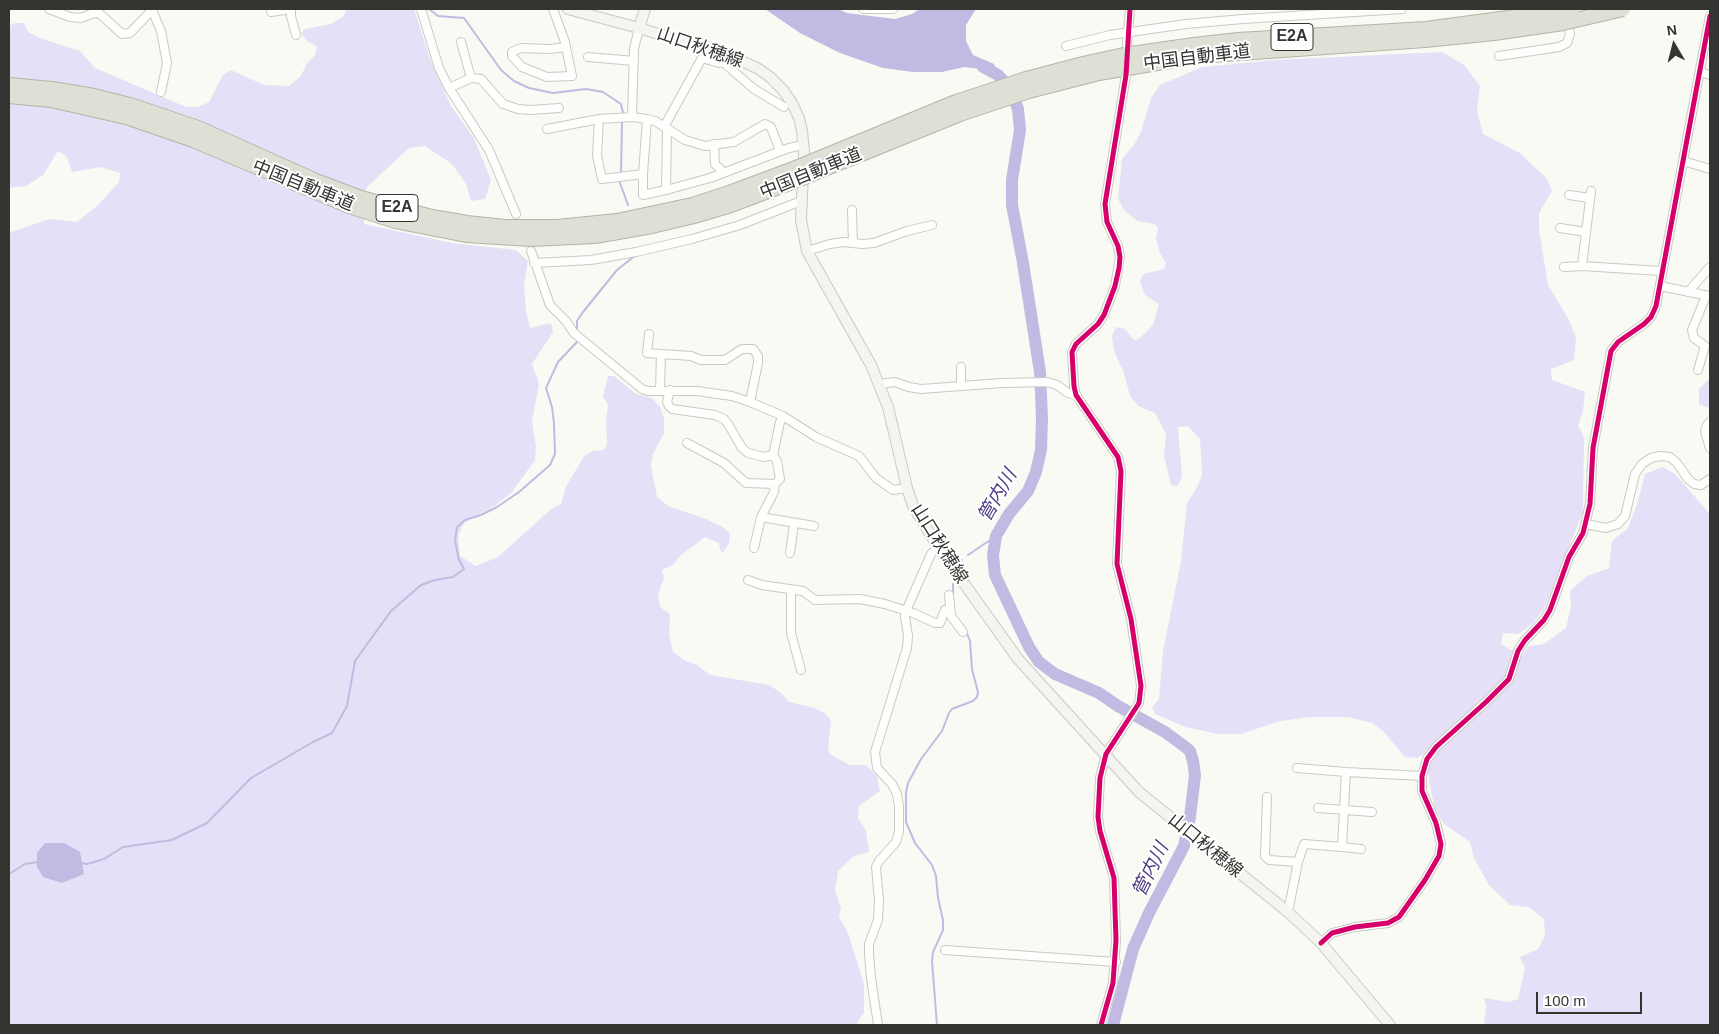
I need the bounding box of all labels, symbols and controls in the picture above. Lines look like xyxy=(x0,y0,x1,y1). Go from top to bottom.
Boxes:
north arrow xyxy=(1649,20,1699,70)
text: N xyxy=(1666,22,1678,39)
street label: 山口秋穂線 xyxy=(654,23,746,73)
road number: E2A xyxy=(1271,24,1313,51)
street label: 中国自動車道 xyxy=(1142,41,1252,75)
street label: 中国自動車道 xyxy=(757,144,865,204)
street label: 中国自動車道 xyxy=(249,156,357,216)
road number: E2A xyxy=(376,194,418,222)
water label: 管内川 xyxy=(974,466,1022,526)
street label: 山口秋穂線 xyxy=(906,500,972,588)
street label: 山口秋穂線 xyxy=(1163,809,1247,883)
water label: 管内川 xyxy=(1128,839,1174,901)
scale bar xyxy=(1539,982,1645,1014)
text: 100 m xyxy=(1544,992,1586,1009)

